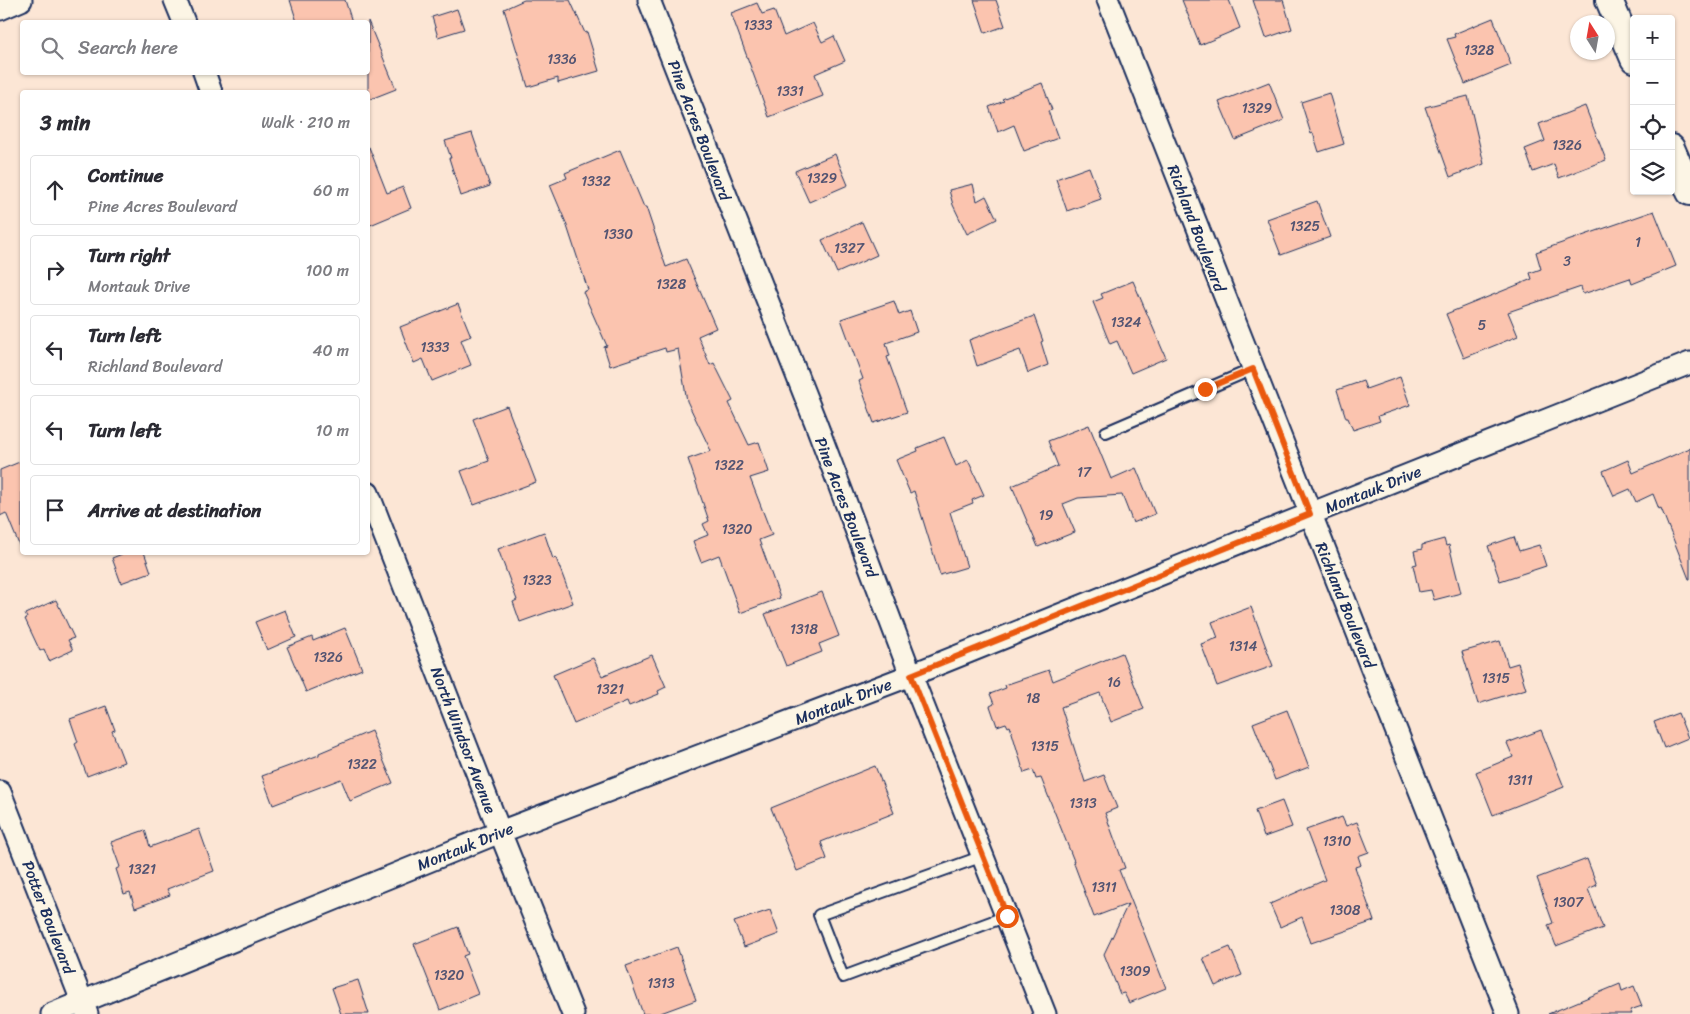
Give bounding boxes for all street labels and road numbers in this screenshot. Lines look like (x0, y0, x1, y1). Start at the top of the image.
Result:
street label: Pine Acres Boulevard (659, 55, 740, 206)
street label: Richland Boulevard (1159, 160, 1235, 297)
street label: Pine Acres Boulevard (806, 432, 887, 583)
street label: Montauk Drive (1320, 457, 1426, 522)
street label: Richland Boulevard (1307, 538, 1385, 674)
street label: North Windsor Avenue (422, 662, 505, 818)
street label: Montauk Drive (790, 670, 896, 733)
street label: Montauk Drive (412, 814, 518, 879)
street label: Potter Boulevard (13, 856, 84, 980)

